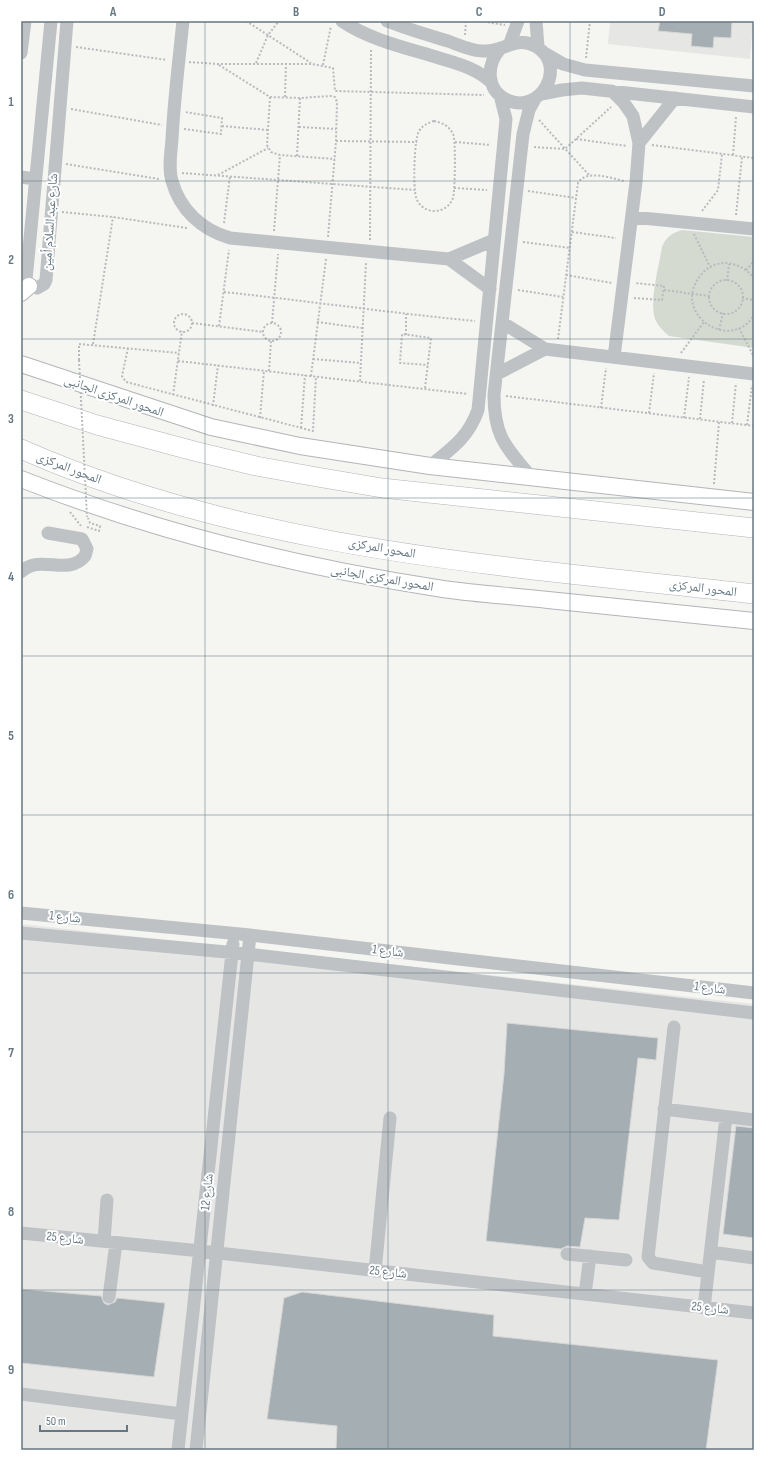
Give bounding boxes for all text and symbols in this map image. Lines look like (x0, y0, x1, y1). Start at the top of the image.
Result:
text: A (109, 4, 117, 20)
text: B (293, 4, 299, 20)
text: C (476, 4, 483, 20)
text: D (659, 4, 666, 20)
text: 1 (8, 94, 14, 110)
street label: شارع عبد السلام أمين (39, 173, 62, 271)
text: 2 (8, 252, 14, 268)
street label: المحور المركزى الجانبى (62, 371, 166, 421)
text: 3 (8, 411, 14, 427)
street label: المحور المركزى (34, 448, 104, 488)
street label: المحور المركزى (347, 534, 417, 562)
street label: المحور المركزى الجانبى (329, 561, 435, 595)
text: 4 (8, 569, 14, 585)
street label: المحور المركزى (668, 576, 738, 600)
text: 5 (8, 728, 14, 744)
text: 6 (8, 887, 14, 903)
street label: شارع 1 (48, 907, 81, 928)
street label: شارع 1 (371, 941, 405, 962)
street label: شارع 1 (693, 978, 727, 999)
text: 7 (8, 1045, 14, 1061)
street label: شارع 12 (197, 1173, 218, 1211)
text: 8 (8, 1204, 14, 1220)
street label: شارع 25 (45, 1228, 84, 1249)
street label: شارع 25 (368, 1262, 407, 1283)
street label: شارع 25 (690, 1298, 729, 1319)
text: 9 (8, 1362, 14, 1378)
scale bar (40, 1407, 127, 1433)
text: 50 m (46, 1414, 66, 1429)

